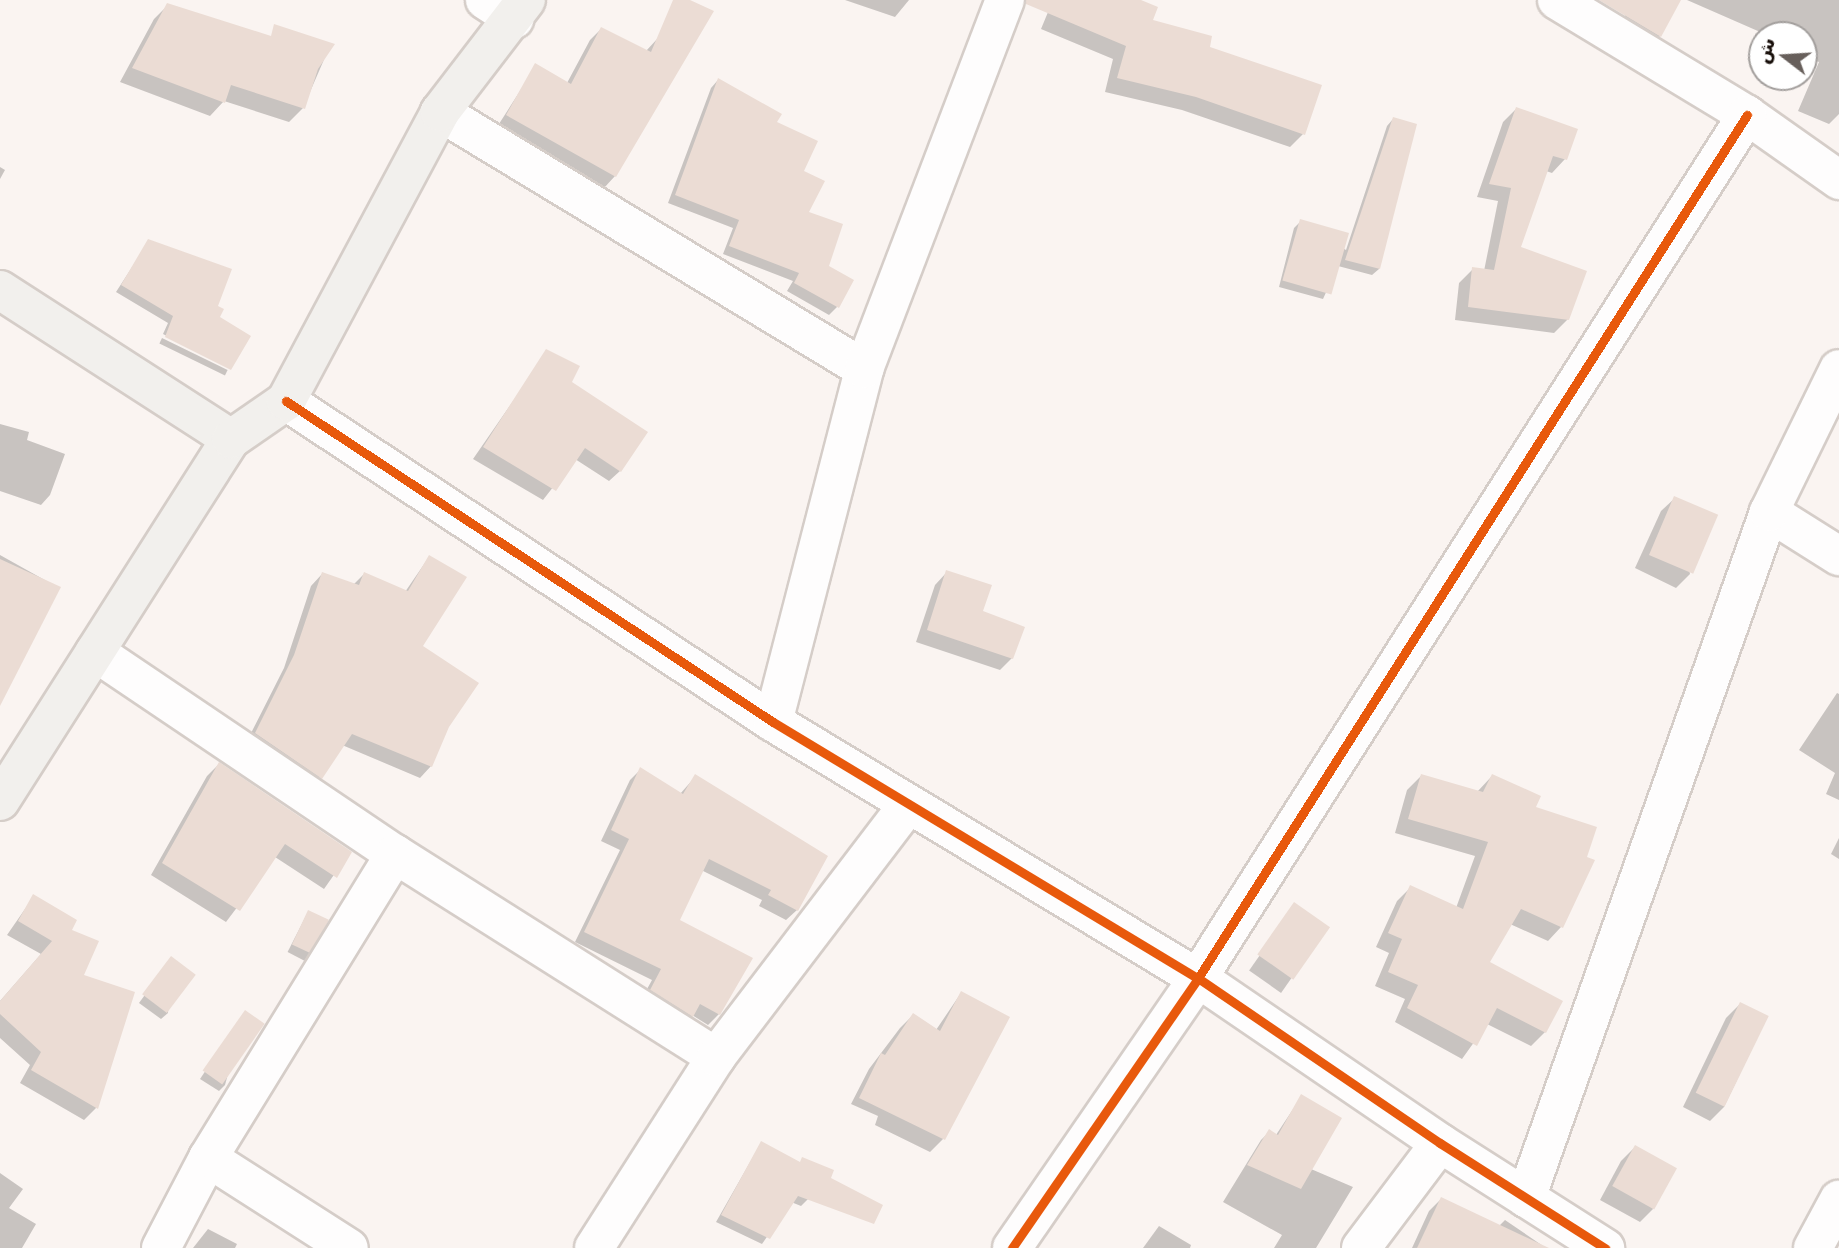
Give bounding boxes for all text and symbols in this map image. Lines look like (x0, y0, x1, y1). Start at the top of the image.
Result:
north arrow (1748, 21, 1818, 91)
text: ش (1750, 35, 1779, 66)

